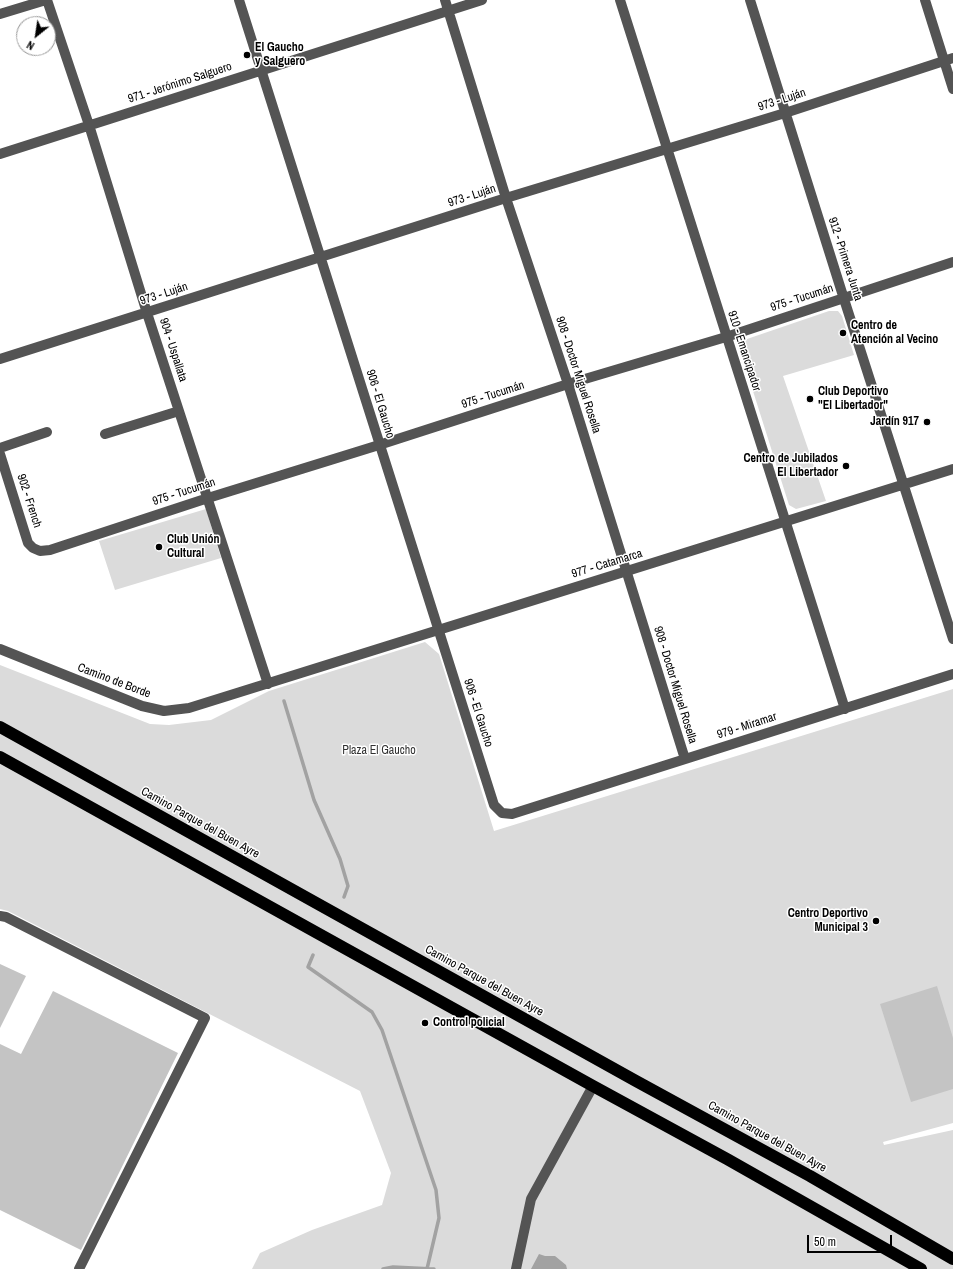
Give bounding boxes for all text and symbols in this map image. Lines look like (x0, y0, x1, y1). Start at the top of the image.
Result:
north arrow (16, 16, 56, 56)
text: N (24, 38, 37, 53)
place label: El Gaucho y Salguero (255, 41, 305, 69)
marker: El Gaucho y Salguero (242, 50, 252, 60)
street label: 971 - Jerónimo Salguero (126, 59, 234, 107)
street label: 973 - Luján (756, 86, 808, 114)
street label: 973 - Luján (446, 182, 498, 210)
street label: 912 - Primera Junta (825, 215, 865, 303)
street label: 973 - Luján (138, 280, 190, 308)
street label: 975 - Tucumán (769, 281, 835, 315)
street label: 910 - Emancipador (724, 309, 764, 393)
street label: 908 - Doctor Miguel Rosella (552, 315, 604, 435)
street label: 904 - Uspallata (156, 316, 190, 384)
place label: Centro de Atención al Vecino (851, 319, 938, 347)
marker: Centro de Atención al Vecino (838, 328, 848, 338)
street label: 906 - El Gaucho (363, 368, 397, 440)
street label: 975 - Tucumán (460, 378, 526, 412)
place label: Club Deportivo "El Libertador" (818, 385, 889, 413)
marker: Club Deportivo "El Libertador" (805, 394, 815, 404)
place label: Jardín 917 (870, 415, 919, 429)
marker: Jardín 917 (922, 417, 932, 427)
place label: Centro de Jubilados El Libertador (743, 452, 838, 480)
marker: Centro de Jubilados El Libertador (841, 461, 851, 471)
street label: 902 - French (14, 472, 44, 530)
street label: 975 - Tucumán (151, 475, 217, 509)
place label: Club Unión Cultural (167, 533, 219, 561)
marker: Club Unión Cultural (154, 542, 164, 552)
street label: 977 - Catamarca (570, 546, 644, 582)
street label: 908 - Doctor Miguel Rosella (650, 625, 700, 745)
street label: Camino de Borde (75, 660, 153, 702)
street label: 906 - El Gaucho (460, 677, 496, 749)
street label: 979 - Miramar (715, 710, 779, 742)
park label: Plaza El Gaucho (342, 744, 416, 758)
street label: Camino Parque del Buen Ayre (138, 784, 262, 862)
place label: Centro Deportivo Municipal 3 (788, 907, 868, 935)
marker: Centro Deportivo Municipal 3 (871, 916, 881, 926)
street label: Camino Parque del Buen Ayre (422, 942, 546, 1020)
place label: Control policial (433, 1016, 505, 1030)
marker: Control policial (420, 1018, 430, 1028)
street label: Camino Parque del Buen Ayre (705, 1098, 829, 1176)
scale bar (809, 1227, 894, 1253)
text: 50 m (814, 1234, 836, 1250)

